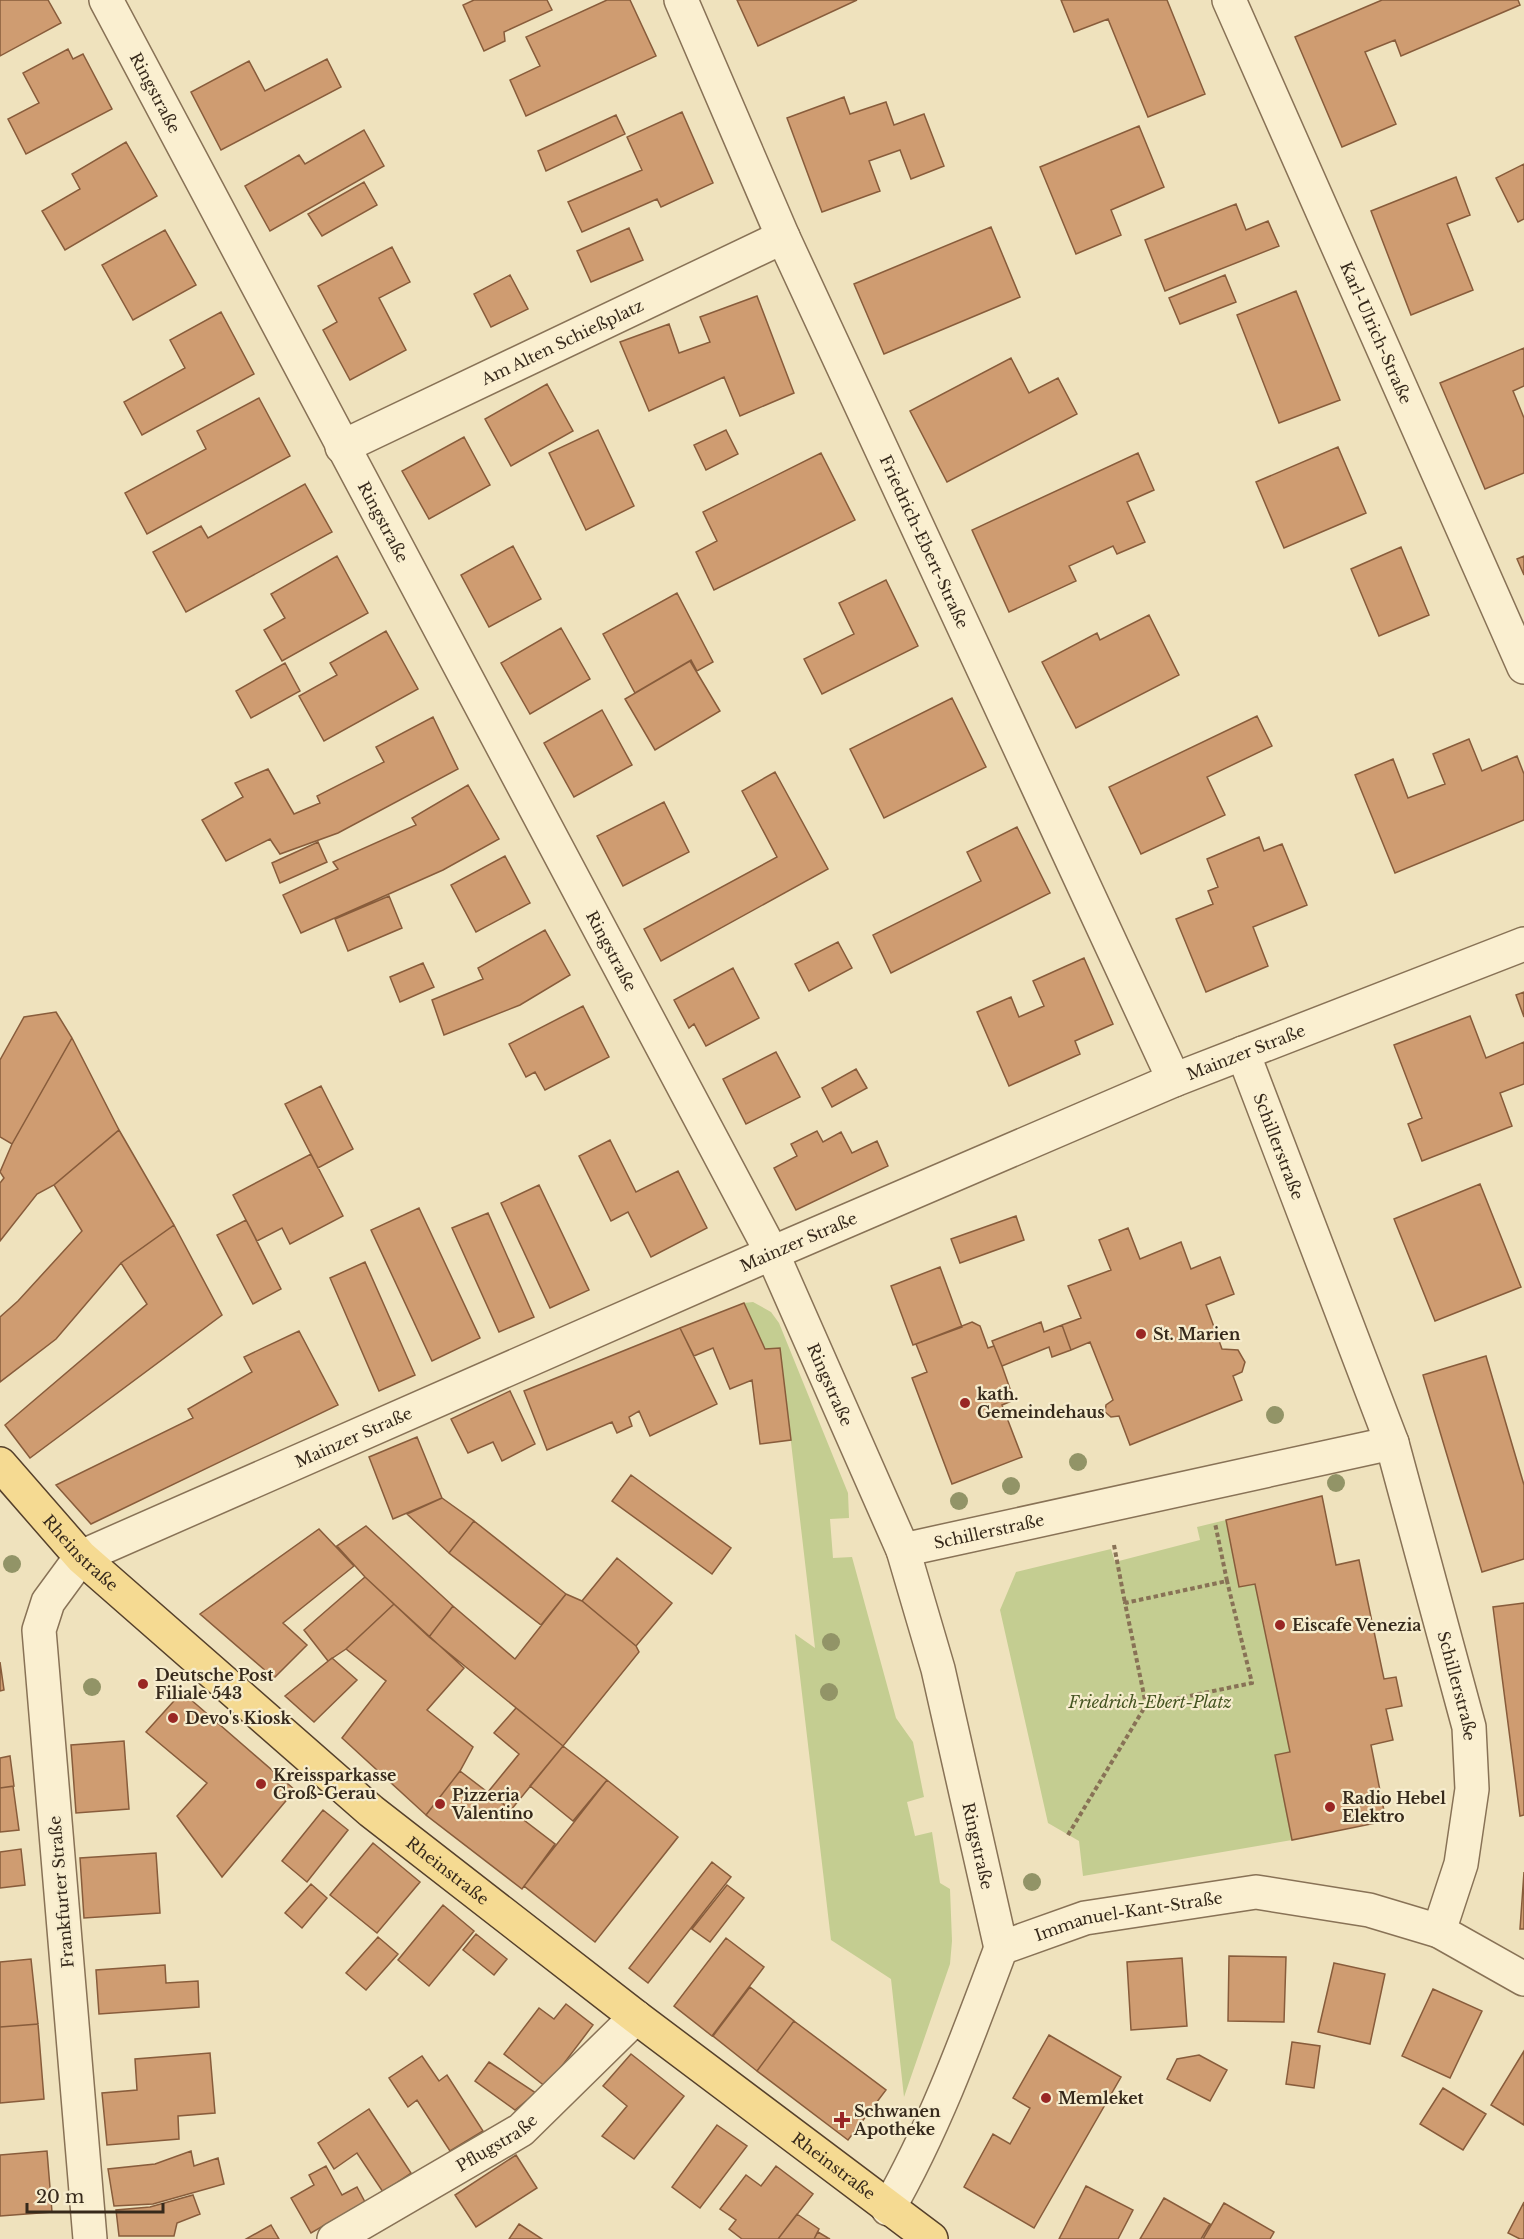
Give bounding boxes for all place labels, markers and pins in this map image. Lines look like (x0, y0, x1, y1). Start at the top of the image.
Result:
place label: St. Marien (1153, 1324, 1241, 1344)
marker: St. Marien (1134, 1327, 1148, 1341)
place label: kath. Gemeindehaus (977, 1384, 1105, 1422)
marker: kath. Gemeindehaus (958, 1396, 972, 1410)
place label: Eiscafe Venezia (1292, 1615, 1421, 1635)
marker: Eiscafe Venezia (1273, 1618, 1287, 1632)
place label: Deutsche Post Filiale 543 (155, 1665, 274, 1703)
marker: Deutsche Post Filiale 543 (136, 1677, 150, 1691)
place label: Devo's Kiosk (185, 1708, 292, 1728)
marker: Devo's Kiosk (166, 1711, 180, 1725)
place label: Kreissparkasse Groß-Gerau (273, 1765, 396, 1803)
marker: Kreissparkasse Groß-Gerau (254, 1777, 268, 1791)
place label: Pizzeria Valentino (451, 1785, 533, 1823)
place label: Radio Hebel Elektro (1342, 1788, 1446, 1826)
marker: Pizzeria Valentino (433, 1797, 447, 1811)
marker: Radio Hebel Elektro (1323, 1800, 1337, 1814)
place label: Memleket (1058, 2088, 1145, 2108)
marker: Memleket (1039, 2091, 1053, 2105)
place label: Schwanen Apotheke (853, 2101, 941, 2139)
marker: Schwanen Apotheke (835, 2113, 849, 2127)

